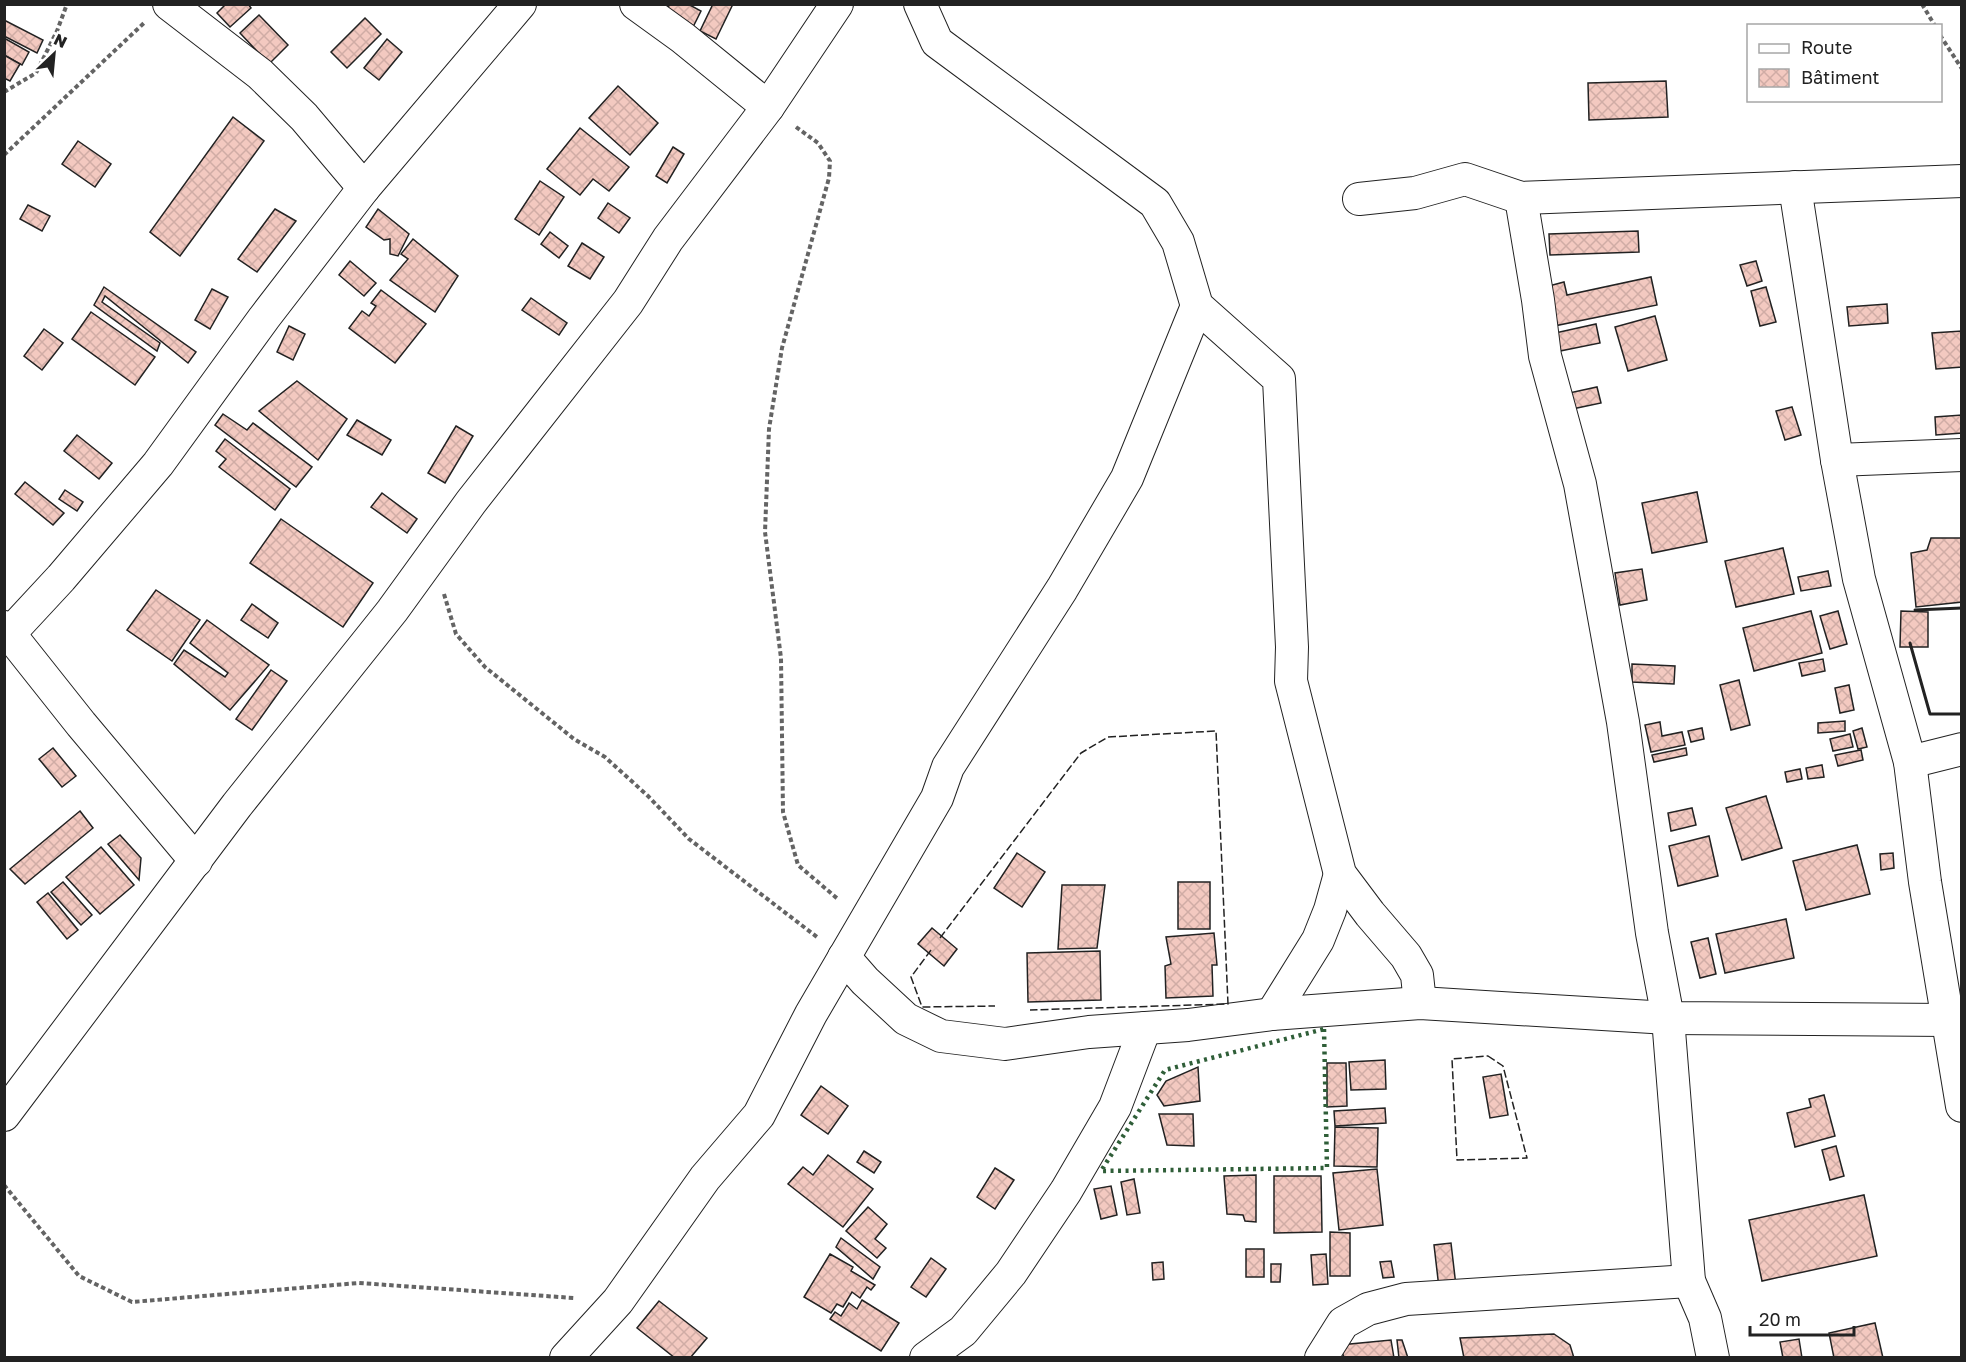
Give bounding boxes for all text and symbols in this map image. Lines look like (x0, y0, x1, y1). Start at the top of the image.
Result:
north arrow (24, 24, 84, 84)
legend (1747, 24, 1942, 102)
text: N (51, 29, 70, 52)
text: Route (1801, 36, 1852, 58)
text: Bâtiment (1801, 66, 1880, 88)
scale bar (1750, 1299, 1854, 1337)
text: 20 m (1759, 1308, 1801, 1330)

